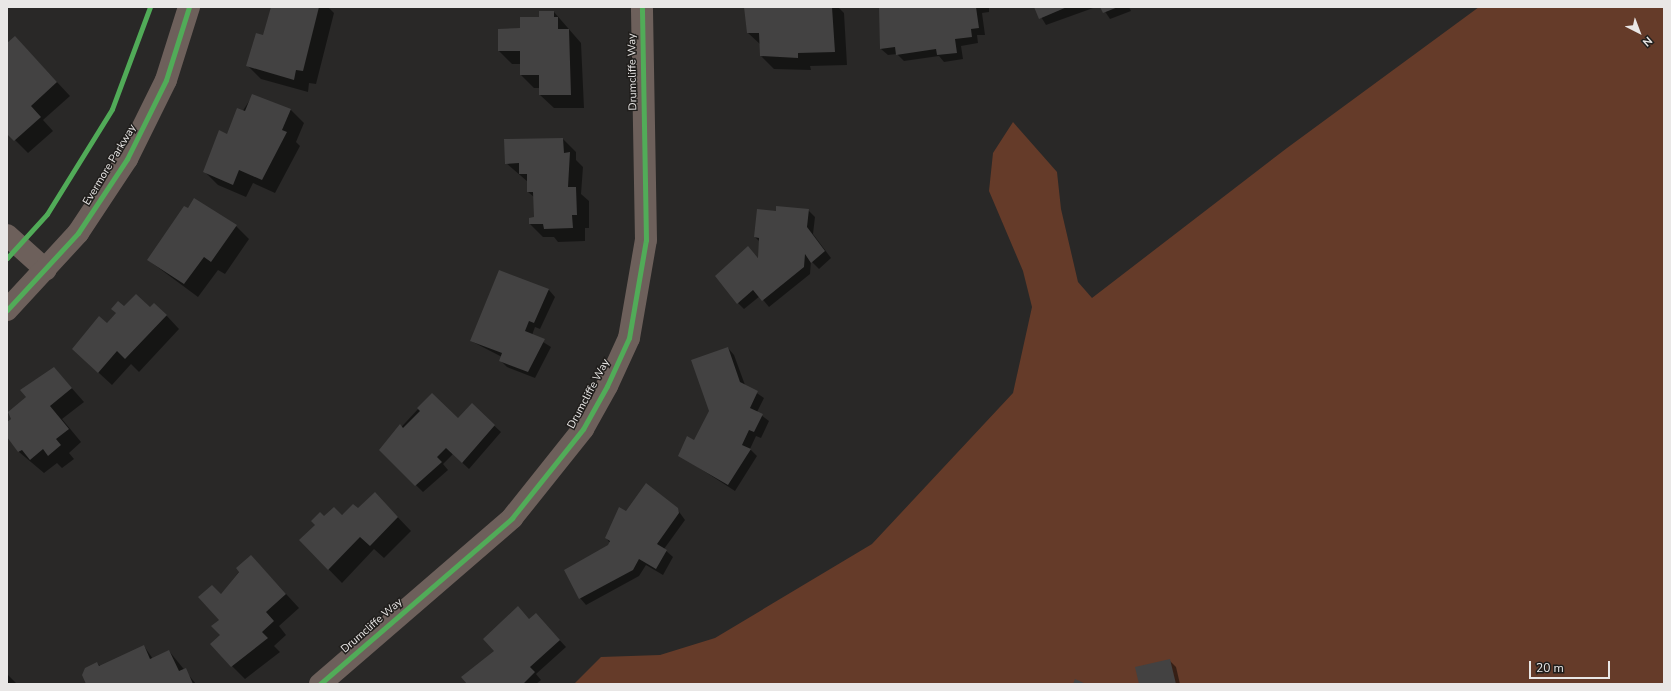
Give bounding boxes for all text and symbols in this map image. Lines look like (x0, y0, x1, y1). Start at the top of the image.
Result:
north arrow (1619, 12, 1659, 52)
street label: Drumcliffe Way (626, 33, 640, 111)
text: N (1639, 33, 1655, 50)
street label: Evermore Parkway (81, 122, 139, 208)
street label: Drumcliffe Way (565, 357, 613, 431)
street label: Drumcliffe Way (339, 596, 405, 656)
scale bar (1531, 653, 1612, 679)
text: 20 m (1536, 660, 1564, 676)

